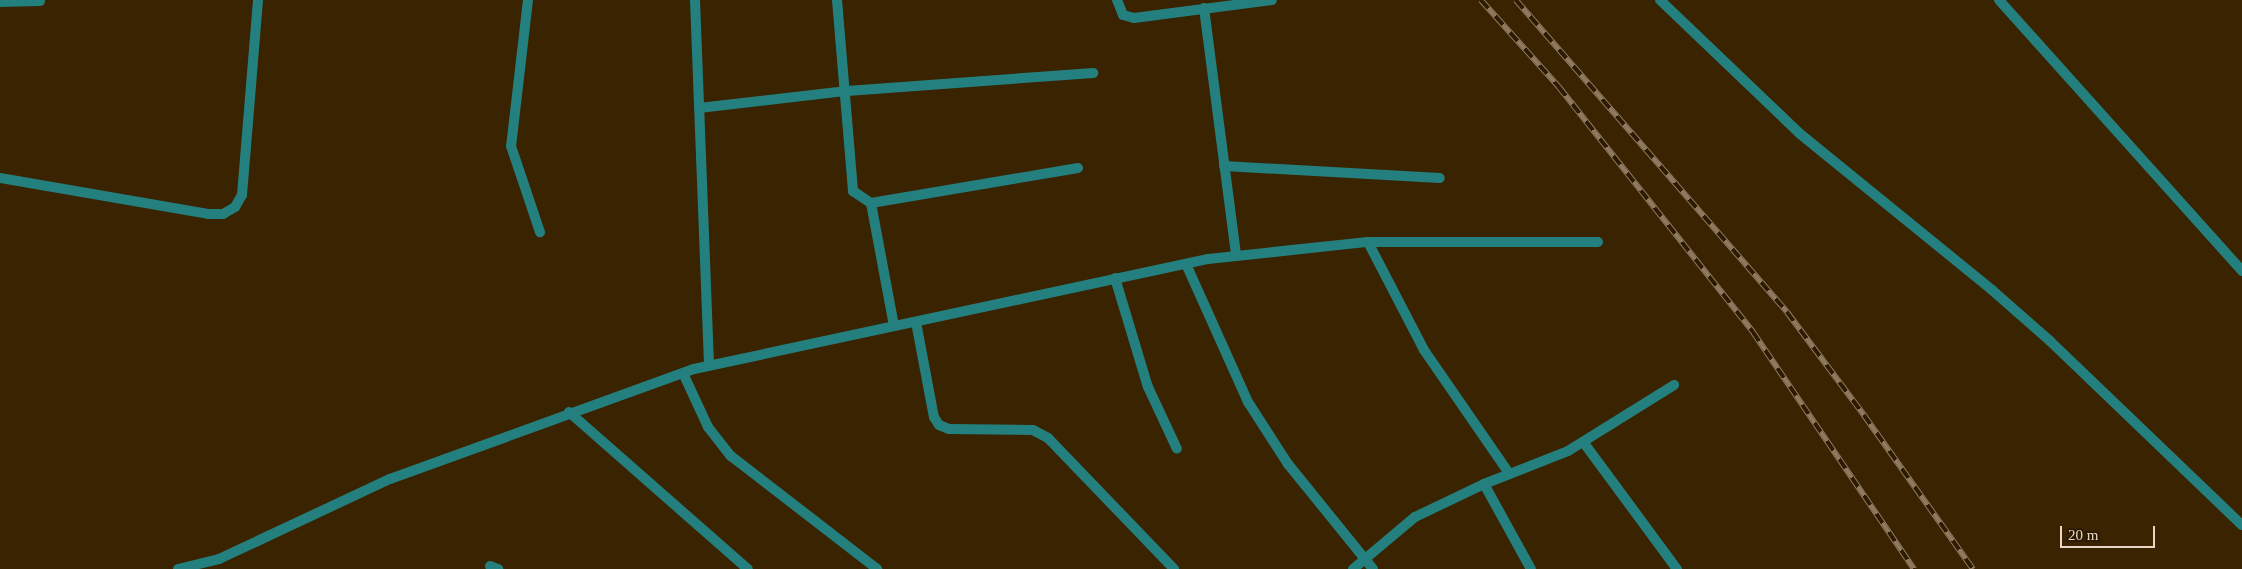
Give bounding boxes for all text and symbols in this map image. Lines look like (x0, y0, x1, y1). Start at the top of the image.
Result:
scale bar (2062, 516, 2157, 548)
text: 20 m (2068, 527, 2098, 543)

